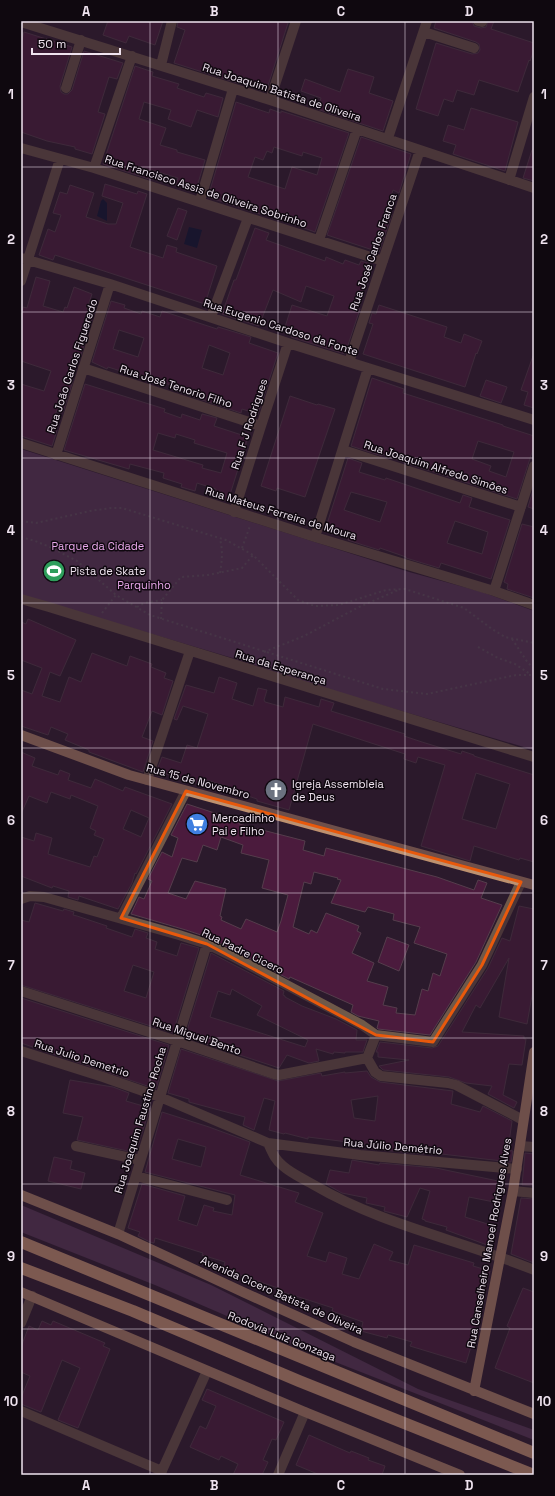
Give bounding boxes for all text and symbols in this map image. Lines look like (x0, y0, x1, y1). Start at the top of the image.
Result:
text: A (82, 3, 91, 20)
text: B (210, 3, 219, 20)
text: C (337, 3, 345, 20)
text: D (465, 3, 474, 20)
scale bar (32, 30, 120, 56)
text: 50 m (38, 36, 66, 52)
street label: Rua Joaquim Batista de Oliveira (201, 60, 364, 125)
text: 1 (8, 86, 14, 103)
text: 1 (541, 86, 547, 103)
street label: Rua Francisco Assis de Oliveira Sobrinho (103, 152, 309, 230)
street label: Rua José Carlos Franca (346, 191, 400, 312)
text: 2 (7, 231, 15, 248)
text: 2 (540, 231, 548, 248)
street label: Rua Eugenio Cardoso da Fonte (202, 295, 360, 359)
street label: Rua João Carlos Figueredo (44, 297, 100, 435)
street label: Rua José Tenorio Filho (118, 361, 234, 411)
text: 3 (7, 377, 15, 394)
street label: Rua F J Rodrigues (228, 377, 270, 471)
text: 3 (540, 377, 548, 394)
street label: Rua Joaquim Alfredo Simões (362, 437, 510, 497)
street label: Rua Mateus Ferreira de Moura (204, 483, 359, 543)
text: 4 (7, 522, 15, 539)
text: 4 (540, 522, 548, 539)
park label: Parque da Cidade (52, 539, 144, 553)
sports icon: Pista de Skate (41, 558, 67, 584)
place label: Pista de Skate (70, 564, 145, 578)
park label: Parquinho (117, 578, 171, 592)
street label: Rua da Esperança (234, 646, 329, 688)
text: 5 (7, 667, 15, 684)
text: 5 (540, 667, 548, 684)
street label: Rua 15 de Novembro (145, 760, 252, 802)
church icon: Igreja Assembleia de Deus (263, 777, 289, 803)
place label: Igreja Assembleia de Deus (292, 777, 384, 804)
supermarket icon: Mercadinho Pai e Filho (184, 811, 210, 837)
place label: Mercadinho Pai e Filho (212, 811, 275, 838)
text: 6 (7, 812, 15, 829)
text: 6 (540, 812, 548, 829)
street label: Rua Padre Cicero (200, 925, 286, 977)
text: 7 (7, 957, 15, 974)
text: 7 (540, 957, 548, 974)
street label: Rua Miguel Bento (151, 1014, 243, 1058)
street label: Rua Julio Demetrio (33, 1036, 131, 1080)
street label: Rua Joaquim Faustino Rocha (111, 1044, 169, 1195)
text: 8 (7, 1103, 15, 1120)
text: 8 (540, 1103, 548, 1120)
street label: Rua Júlio Demétrio (343, 1135, 443, 1157)
street label: Rua Canselheiro Manoel Rodrigues Alves (464, 1137, 514, 1349)
text: 9 (7, 1248, 15, 1265)
text: 9 (540, 1248, 548, 1265)
street label: Avenida Cicero Batista de Oliveira (199, 1253, 366, 1338)
street label: Rodovia Luiz Gonzaga (226, 1308, 339, 1364)
text: 10 (4, 1393, 18, 1410)
text: 10 (537, 1393, 551, 1410)
text: A (82, 1477, 91, 1494)
text: B (210, 1477, 219, 1494)
text: C (337, 1477, 345, 1494)
text: D (465, 1477, 474, 1494)

